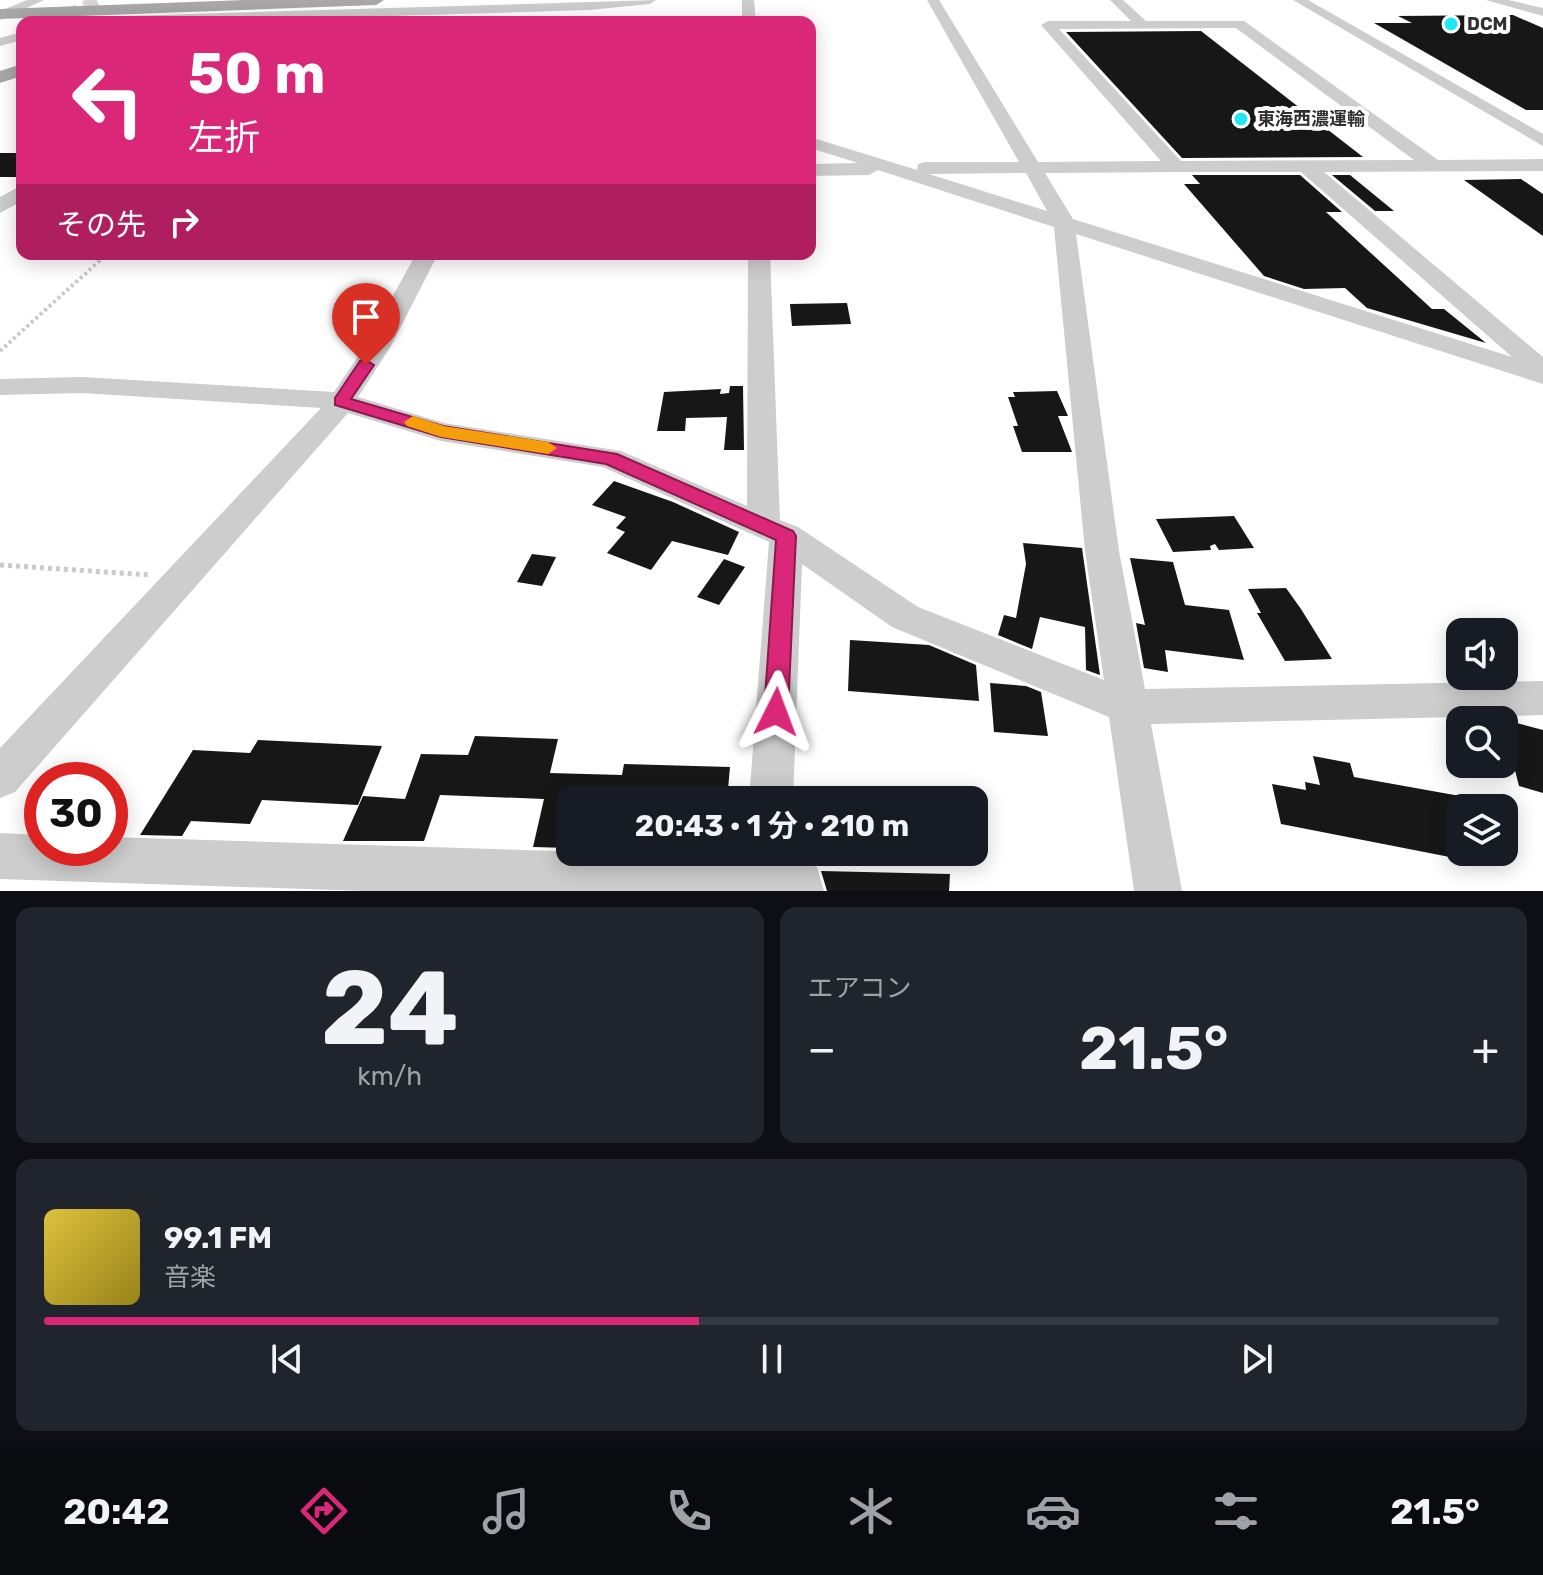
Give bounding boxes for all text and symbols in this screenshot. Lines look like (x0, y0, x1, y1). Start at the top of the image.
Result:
place label: DCM (1467, 13, 1507, 35)
marker: DCM (1442, 15, 1460, 33)
text: 50 m (188, 41, 325, 107)
icon: left (56, 48, 160, 152)
place label: 東海西濃運輸 (1257, 108, 1365, 130)
marker: 東海西濃運輸 (1232, 110, 1250, 128)
text: 左折 (188, 116, 260, 159)
icon: right (162, 200, 206, 244)
text: その先 (56, 207, 146, 243)
pin (332, 283, 400, 365)
icon: arrive (344, 295, 388, 339)
map controls (1446, 618, 1518, 866)
button: sound (1446, 618, 1518, 690)
position arrow (734, 670, 818, 754)
button: search (1446, 706, 1518, 778)
speed limit sign: 30 (24, 762, 128, 866)
button: layers (1446, 794, 1518, 866)
text: 20:43 · 1 分 · 210 m (635, 808, 909, 844)
text: 24 (321, 947, 459, 1070)
text: エアコン (808, 973, 912, 1004)
text: 21.5° (1079, 1013, 1228, 1084)
text: − (808, 1023, 836, 1075)
text: + (1472, 1023, 1499, 1075)
text: km/h (357, 1061, 422, 1092)
text: 99.1 FM (164, 1220, 272, 1256)
text: 音楽 (164, 1262, 216, 1293)
icon: previous (265, 1337, 309, 1381)
icon: pause (750, 1337, 794, 1381)
icon: next (1235, 1337, 1279, 1381)
icon: directions (296, 1483, 352, 1539)
icon: music (478, 1483, 534, 1539)
icon: phone (661, 1483, 717, 1539)
icon: climate (843, 1483, 899, 1539)
icon: car (1025, 1483, 1081, 1539)
icon: filters (1208, 1483, 1264, 1539)
text: 20:42 (63, 1490, 170, 1533)
text: 21.5° (1390, 1490, 1480, 1533)

